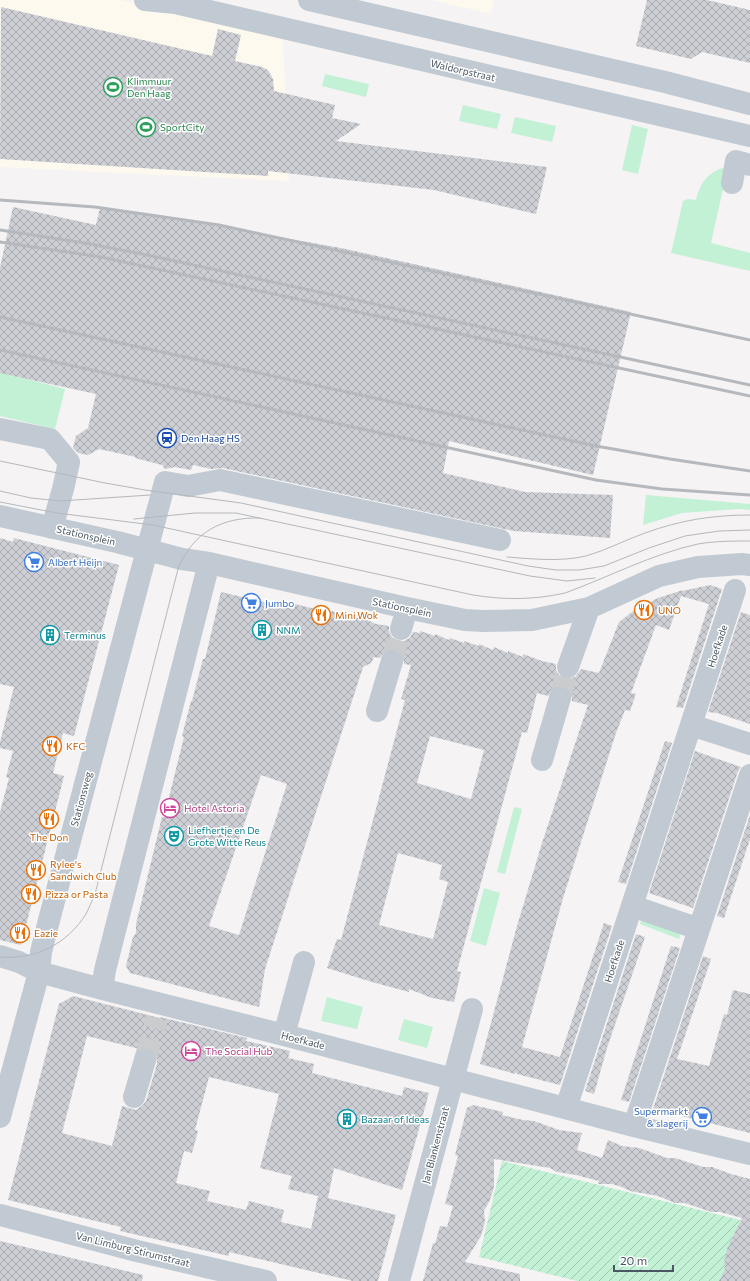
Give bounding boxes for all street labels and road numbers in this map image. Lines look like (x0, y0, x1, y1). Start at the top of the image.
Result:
street label: Waldorpstraat (429, 57, 497, 83)
street label: Stationsplein (55, 522, 117, 548)
street label: Stationsplein (371, 595, 433, 619)
street label: Hoefkade (704, 623, 730, 669)
street label: Stationsweg (68, 770, 94, 828)
street label: Hoefkade (601, 938, 627, 984)
street label: Hoefkade (280, 1029, 326, 1051)
street label: Jan Blankenstraat (419, 1105, 451, 1185)
street label: Van Limburg Stirumstraat (75, 1229, 191, 1269)

